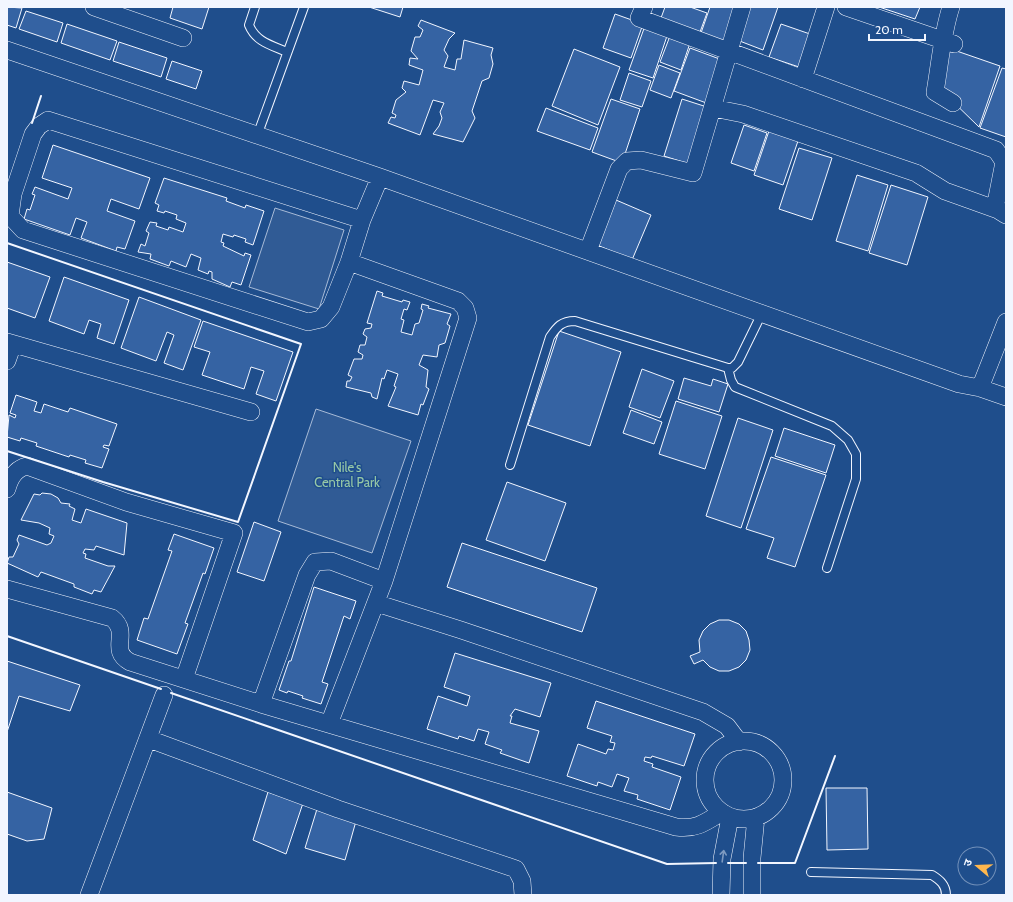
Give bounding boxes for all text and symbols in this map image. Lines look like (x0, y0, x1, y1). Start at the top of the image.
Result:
scale bar (869, 16, 925, 42)
text: 20 m (875, 22, 903, 37)
park label: Nile's Central Park (314, 459, 380, 490)
north arrow (957, 846, 997, 886)
one-way arrow (719, 850, 727, 863)
text: उ (960, 857, 975, 868)

